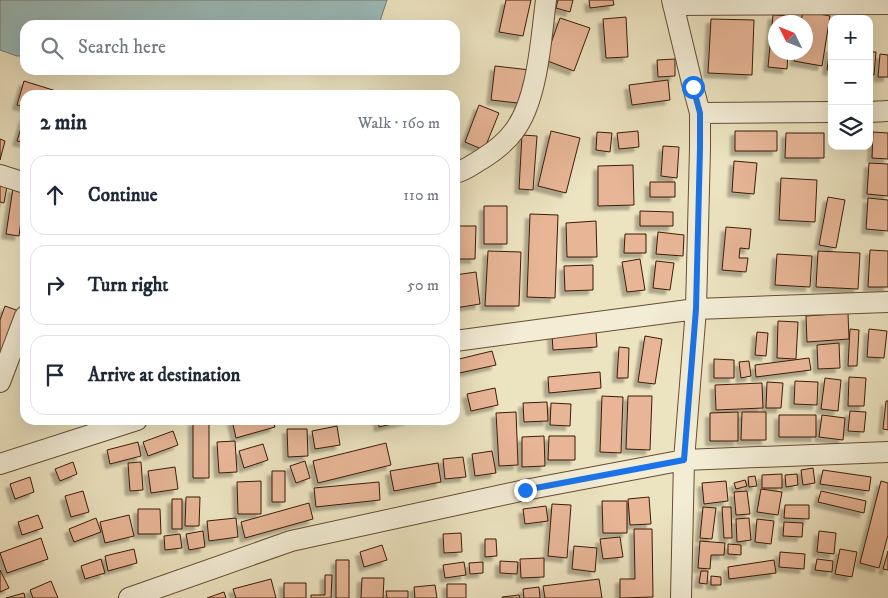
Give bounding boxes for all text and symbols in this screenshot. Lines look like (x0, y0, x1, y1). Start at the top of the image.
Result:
north arrow (768, 15, 813, 60)
map controls (828, 15, 873, 150)
button: + (828, 15, 873, 60)
search box (20, 20, 460, 75)
icon: search (38, 34, 66, 62)
text: Search here (78, 36, 166, 59)
button: − (828, 60, 873, 105)
route start (682, 76, 705, 99)
button: layers (828, 105, 873, 150)
text: 2 min (40, 110, 87, 136)
text: Walk · 160 m (358, 113, 440, 133)
icon: ahead (41, 181, 69, 209)
text: Continue (88, 184, 158, 207)
text: 110 m (403, 185, 439, 205)
icon: right (41, 271, 69, 299)
text: Turn right (88, 274, 168, 297)
text: 50 m (407, 275, 439, 295)
icon: arrive (41, 361, 69, 389)
text: Arrive at destination (88, 364, 240, 387)
route end (514, 479, 537, 502)

